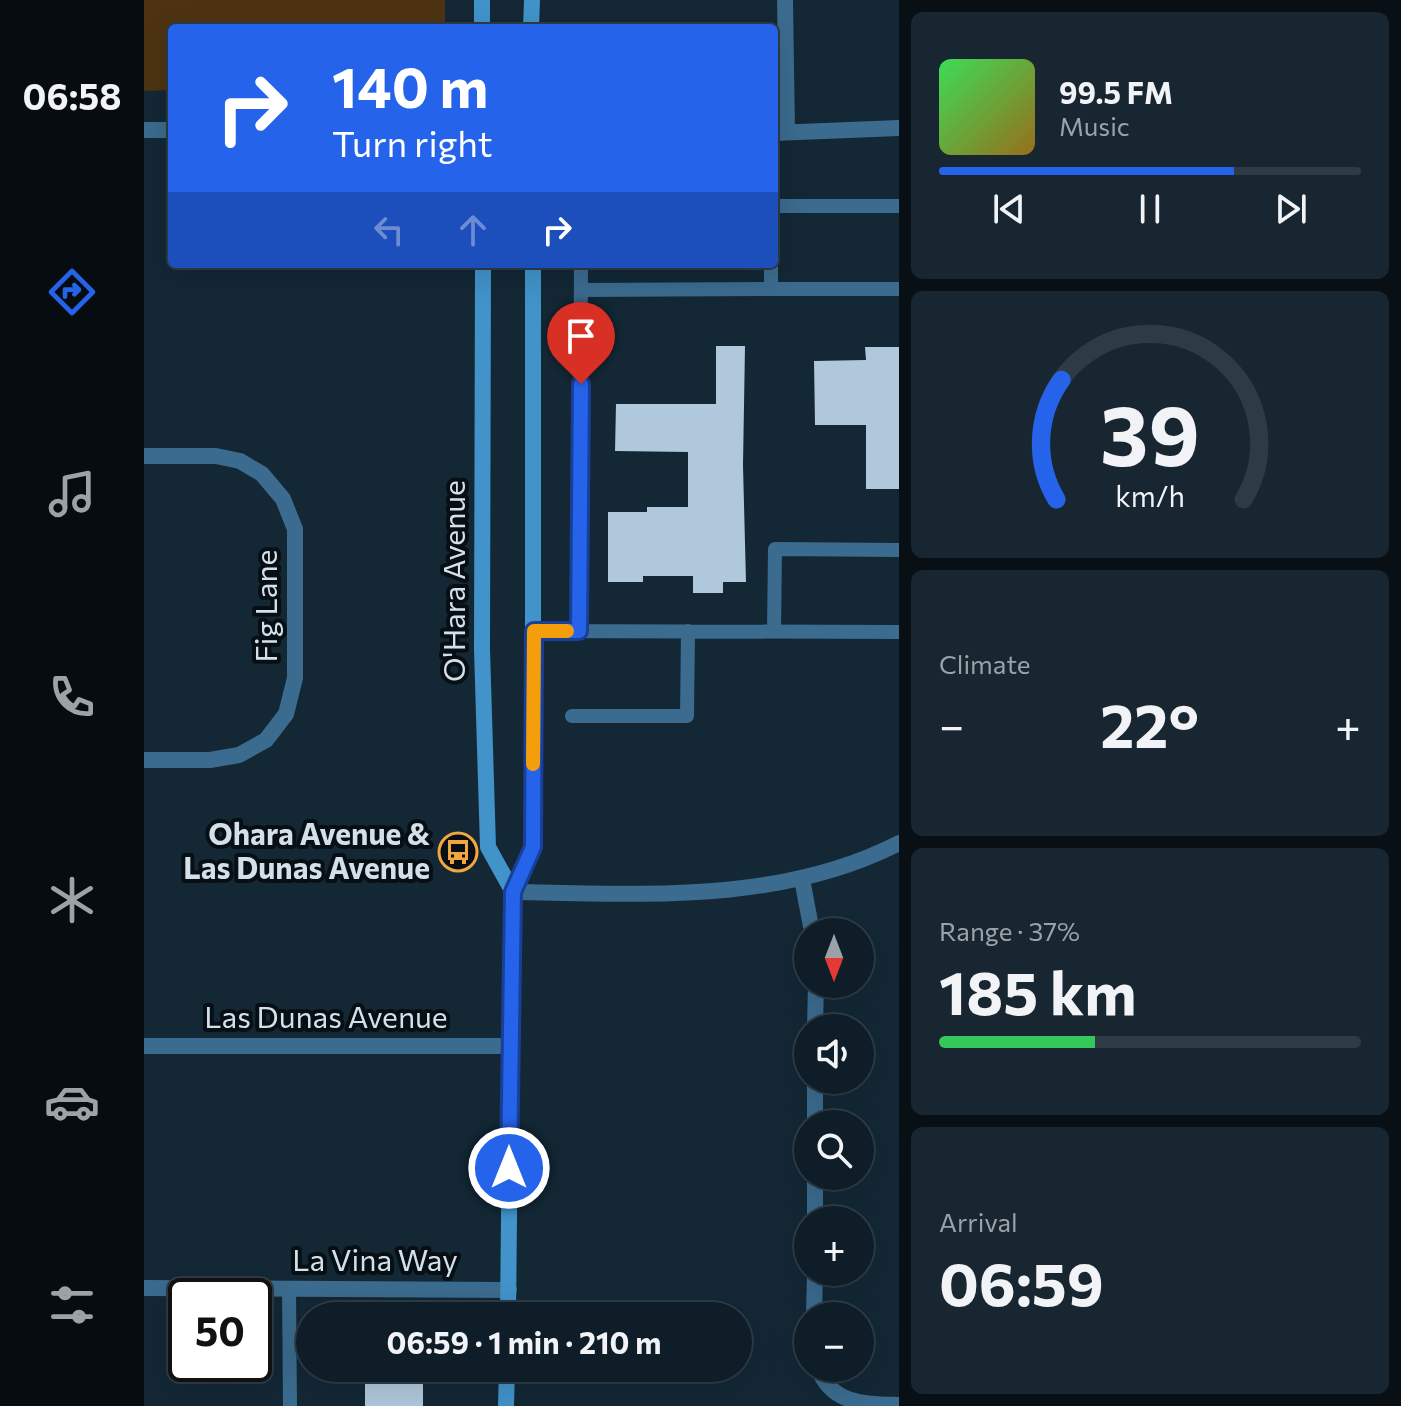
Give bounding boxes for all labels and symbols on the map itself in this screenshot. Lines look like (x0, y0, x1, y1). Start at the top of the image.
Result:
pin (547, 302, 615, 384)
street label: O'Hara Avenue (434, 480, 471, 682)
street label: Fig Lane (246, 550, 283, 662)
place label: Ohara Avenue & Las Dunas Avenue (183, 814, 430, 885)
bus stop icon: Ohara Avenue & Las Dunas Avenue (437, 831, 479, 873)
north arrow (794, 918, 874, 998)
street label: Las Dunas Avenue (204, 997, 448, 1034)
position arrow (467, 1126, 551, 1210)
street label: La Vina Way (292, 1240, 458, 1277)
speed limit sign: 50 (168, 1278, 272, 1382)

